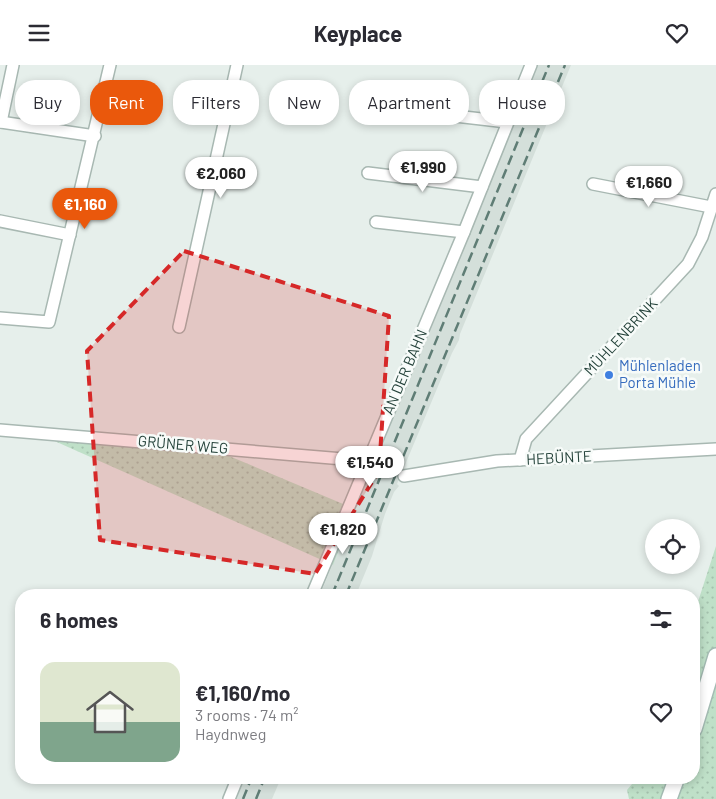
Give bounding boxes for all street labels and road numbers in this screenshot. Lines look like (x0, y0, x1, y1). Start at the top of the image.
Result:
street label: MÜHLENBRINK (580, 294, 661, 379)
street label: AN DER BAHN (378, 326, 430, 417)
street label: GRÜNER WEG (137, 431, 229, 457)
street label: HEBÜNTE (526, 446, 592, 468)

